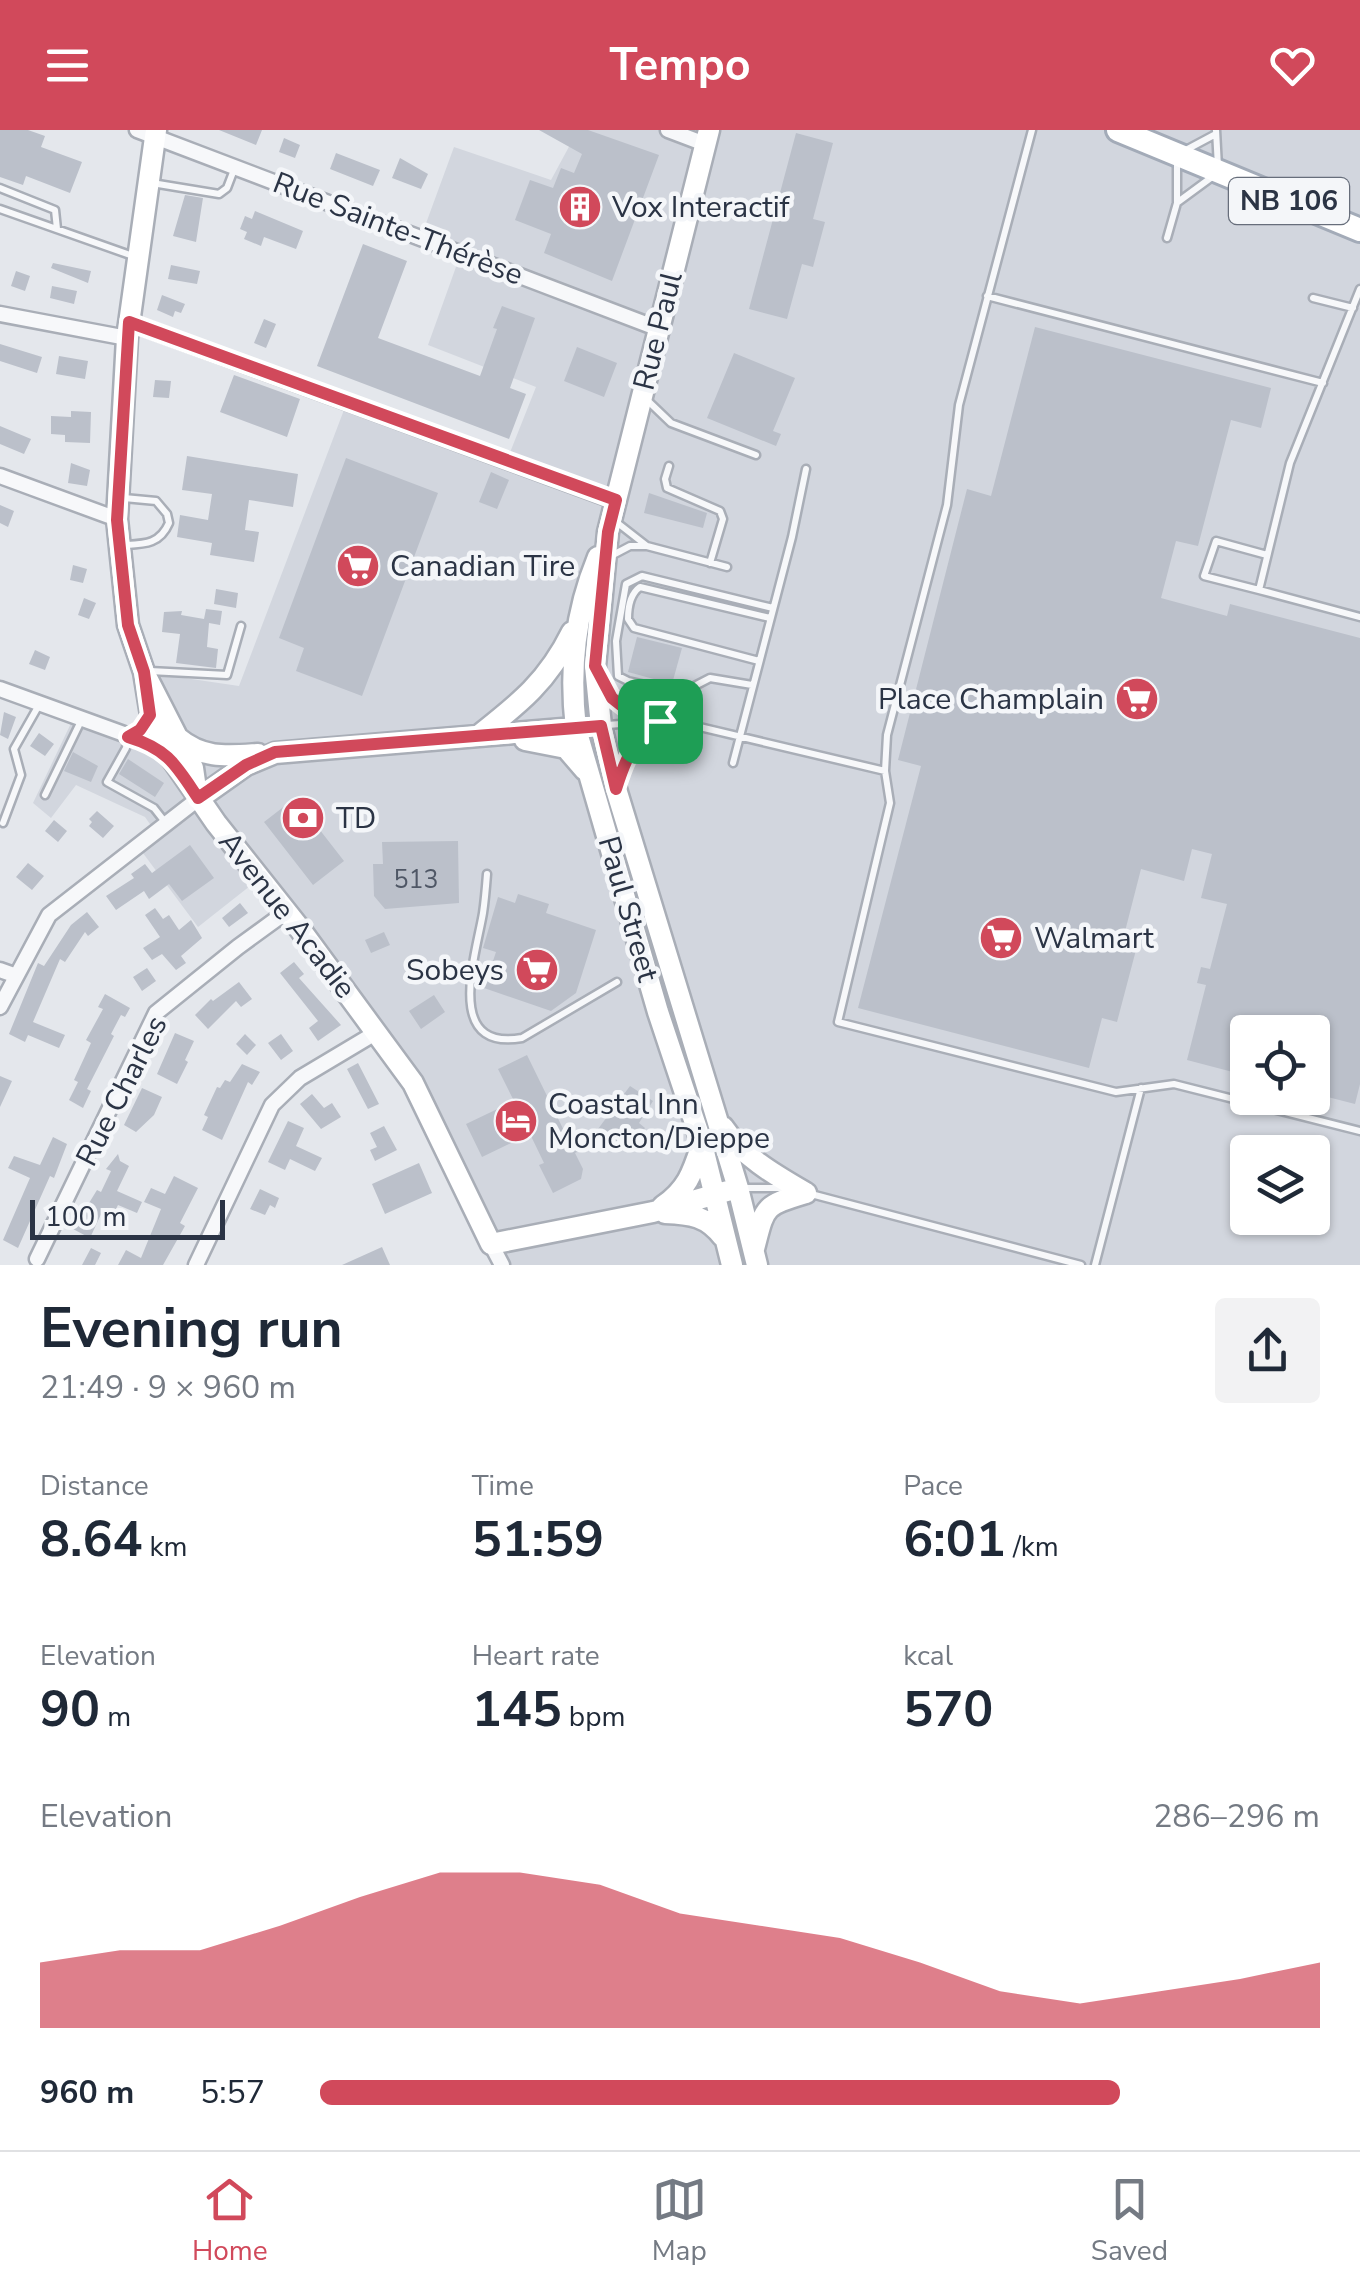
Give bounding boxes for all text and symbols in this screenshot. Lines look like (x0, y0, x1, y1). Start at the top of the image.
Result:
text: Tempo (609, 35, 751, 96)
icon: menu (40, 38, 95, 93)
icon: heart (1265, 38, 1320, 93)
street label: Rue Sainte-Thérèse (267, 162, 529, 296)
road number: NB 106 (1229, 178, 1349, 224)
building icon: Vox Interactif (557, 184, 603, 230)
place label: Vox Interactif (611, 187, 791, 228)
street label: Rue Paul (624, 267, 692, 394)
supermarket icon: Canadian Tire (335, 543, 381, 589)
place label: Canadian Tire (390, 546, 575, 587)
supermarket icon: Place Champlain (1114, 676, 1160, 722)
pin (618, 679, 703, 764)
place label: Place Champlain (878, 679, 1104, 720)
icon: arrive (633, 694, 688, 749)
bank icon: TD (280, 795, 326, 841)
place label: TD (336, 798, 376, 839)
street label: Avenue Acadie (209, 823, 365, 1007)
street label: Paul Street (588, 832, 668, 987)
house number: 513 (393, 863, 439, 897)
supermarket icon: Walmart (978, 915, 1024, 961)
place label: Walmart (1034, 918, 1154, 959)
supermarket icon: Sobeys (514, 947, 560, 993)
place label: Sobeys (406, 950, 504, 991)
street label: Rue Charles (67, 1009, 177, 1173)
map controls (1230, 1015, 1330, 1235)
button: locate (1230, 1015, 1330, 1115)
place label: Coastal Inn Moncton/Dieppe (548, 1084, 770, 1159)
hotel icon: Coastal Inn Moncton/Dieppe (493, 1098, 539, 1144)
button: layers (1230, 1135, 1330, 1235)
scale bar (30, 1195, 225, 1240)
text: 100 m (45, 1198, 127, 1236)
text: Evening run (40, 1291, 343, 1366)
button: share (1215, 1298, 1320, 1403)
text: 21:49 · 9 × 960 m (40, 1366, 296, 1409)
text: Distance (40, 1467, 149, 1505)
text: Time (472, 1467, 534, 1505)
text: Pace (903, 1467, 963, 1505)
text: 8.64 (40, 1505, 142, 1574)
text: 51:59 (472, 1505, 604, 1574)
text: 6:01 (903, 1505, 1006, 1574)
text: km (142, 1528, 188, 1566)
text: /km (1006, 1528, 1059, 1566)
text: Elevation (40, 1637, 156, 1675)
text: Heart rate (472, 1637, 600, 1675)
text: kcal (903, 1637, 953, 1675)
text: 90 (40, 1675, 100, 1744)
text: 145 (472, 1675, 562, 1744)
text: 570 (903, 1675, 993, 1744)
text: m (100, 1698, 131, 1736)
text: bpm (562, 1698, 625, 1736)
text: Elevation (40, 1795, 173, 1838)
text: 286–296 m (1153, 1795, 1320, 1838)
text: 960 m (40, 2071, 134, 2114)
text: 5:57 (200, 2071, 265, 2114)
tab: Home (192, 2172, 268, 2270)
tab: Map (652, 2172, 707, 2270)
tab: Saved (1091, 2172, 1168, 2270)

